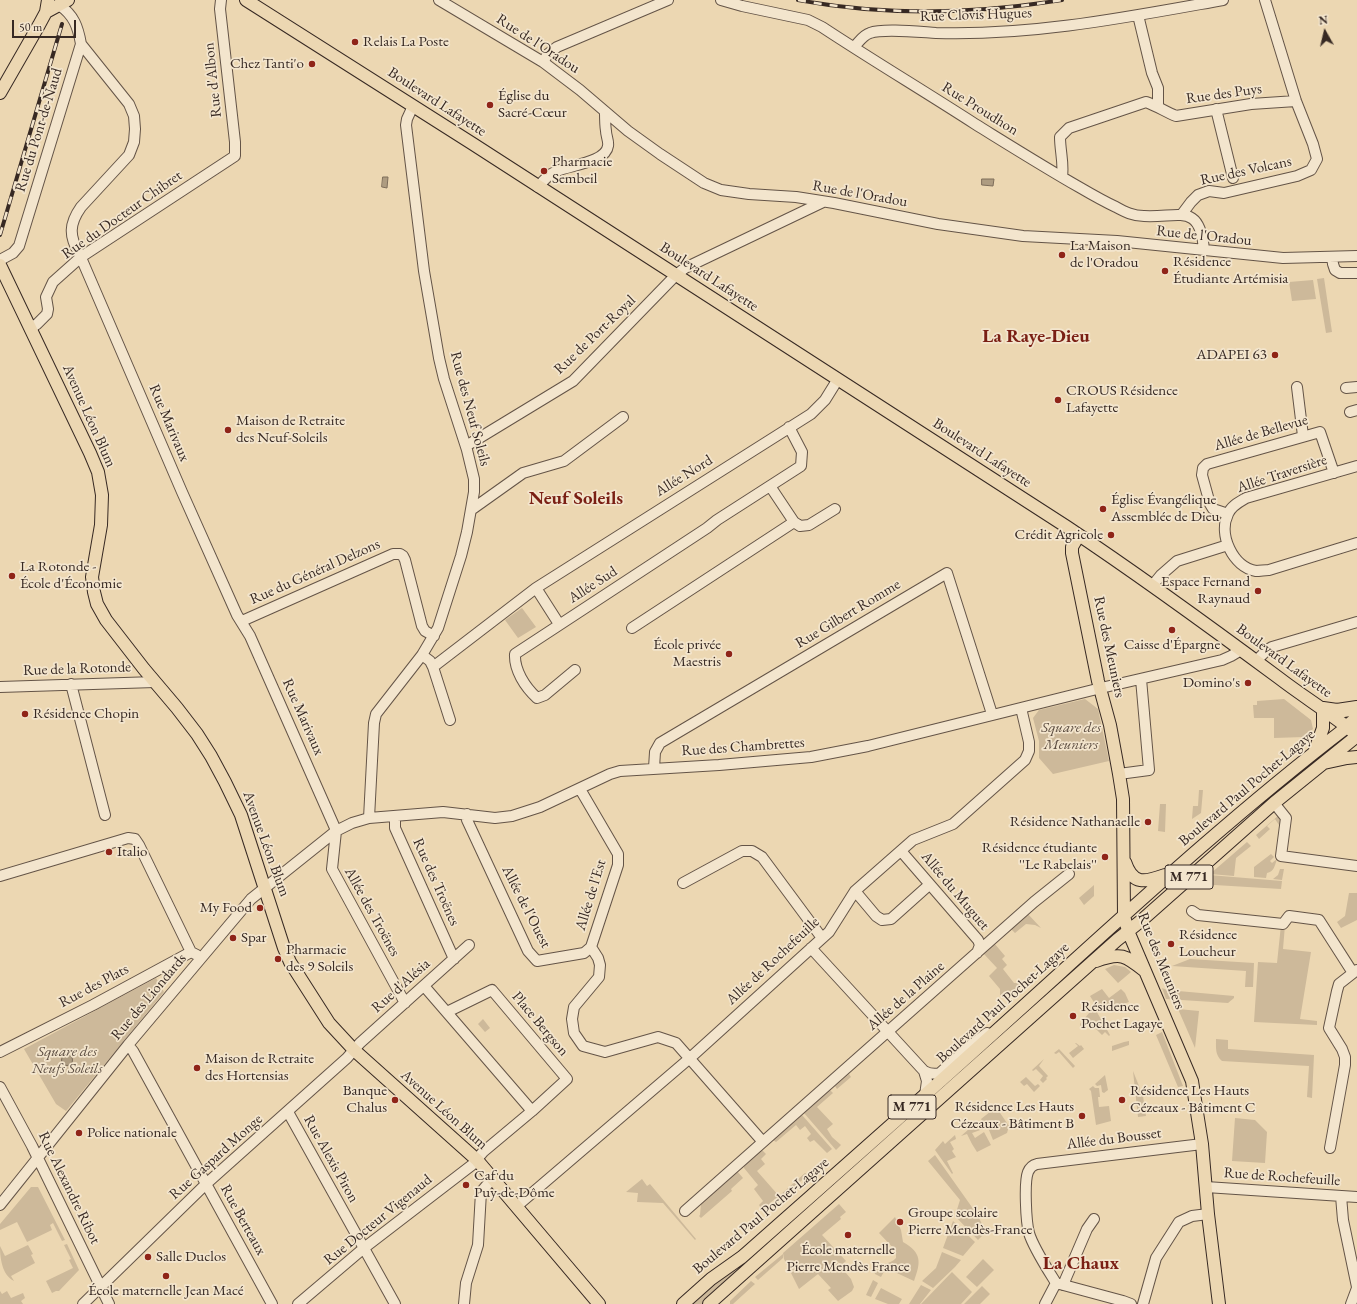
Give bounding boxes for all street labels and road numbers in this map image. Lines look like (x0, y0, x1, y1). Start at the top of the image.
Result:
street label: Rue Clovis Hugues (920, 4, 1032, 26)
street label: Rue de l'Oradou (493, 10, 583, 78)
street label: Rue d'Albon (200, 42, 226, 118)
street label: Boulevard Lafayette (384, 63, 490, 141)
street label: Rue du Pont-de-Naud (12, 66, 66, 194)
street label: Rue Proudhon (938, 78, 1022, 140)
street label: Rue des Puys (1185, 80, 1263, 108)
street label: Rue des Volcans (1199, 153, 1293, 189)
street label: Rue du Docteur Chibret (58, 167, 186, 263)
street label: Rue de l'Oradou (811, 177, 909, 211)
street label: Rue de l'Oradou (1155, 222, 1253, 250)
street label: Boulevard Lafayette (656, 238, 762, 316)
street label: Rue de Port-Royal (550, 292, 640, 378)
street label: Rue des Neuf Soleils (446, 350, 494, 468)
street label: Avenue Léon Blum (58, 362, 120, 470)
street label: Rue Marivaux (145, 382, 193, 464)
street label: Allée de Bellevue (1212, 411, 1310, 455)
street label: Boulevard Lafayette (929, 414, 1035, 492)
street label: Allée Nord (652, 451, 716, 501)
street label: Allée Traversière (1235, 451, 1329, 497)
street label: Rue du Général Delzons (247, 535, 383, 609)
street label: Allée Sud (565, 563, 621, 607)
street label: Rue Gilbert Romme (792, 576, 904, 652)
street label: Rue des Meuniers (1089, 595, 1129, 699)
street label: Boulevard Lafayette (1233, 620, 1335, 702)
street label: Rue de la Rotonde (23, 658, 131, 680)
street label: Rue Marivaux (278, 676, 328, 758)
street label: Boulevard Paul Pochet-Lagaye (1175, 726, 1319, 850)
street label: Rue des Chambrettes (681, 734, 805, 760)
street label: Avenue Léon Blum (239, 789, 293, 899)
street label: Rue des Troënes (409, 835, 463, 929)
street label: Allée du Muguet (917, 848, 993, 934)
street label: Allée de l'Est (572, 857, 610, 933)
street label: Allée de l'Ouest (498, 863, 554, 951)
street label: Allée des Troënes (340, 864, 404, 960)
road number: M 771 (1165, 865, 1213, 889)
street label: Rue des Meuniers (1133, 910, 1189, 1012)
street label: Allée de Rochefeuille (723, 913, 823, 1009)
street label: Boulevard Paul Pochet-Lagaye (933, 939, 1073, 1067)
street label: Rue des Liondards (108, 950, 190, 1044)
street label: Rue d'Alésia (368, 955, 434, 1017)
street label: Allée de la Plaine (864, 958, 948, 1034)
street label: Rue des Plats (56, 960, 132, 1012)
street label: Place Bergson (508, 988, 572, 1060)
street label: Avenue Léon Blum (397, 1066, 491, 1154)
road number: M 771 (888, 1095, 936, 1119)
street label: Rue Gaspard Monge (166, 1110, 266, 1204)
street label: Rue Alexis Piron (300, 1112, 362, 1206)
street label: Allée du Bousset (1066, 1124, 1162, 1154)
street label: Rue Alexandre Ribot (34, 1129, 104, 1247)
street label: Boulevard Paul Pochet-Lagaye (689, 1154, 833, 1278)
street label: Rue de Rochefeuille (1223, 1164, 1341, 1190)
street label: Rue Docteur Vigenaud (320, 1171, 436, 1269)
street label: Rue Berteaux (216, 1182, 270, 1258)

